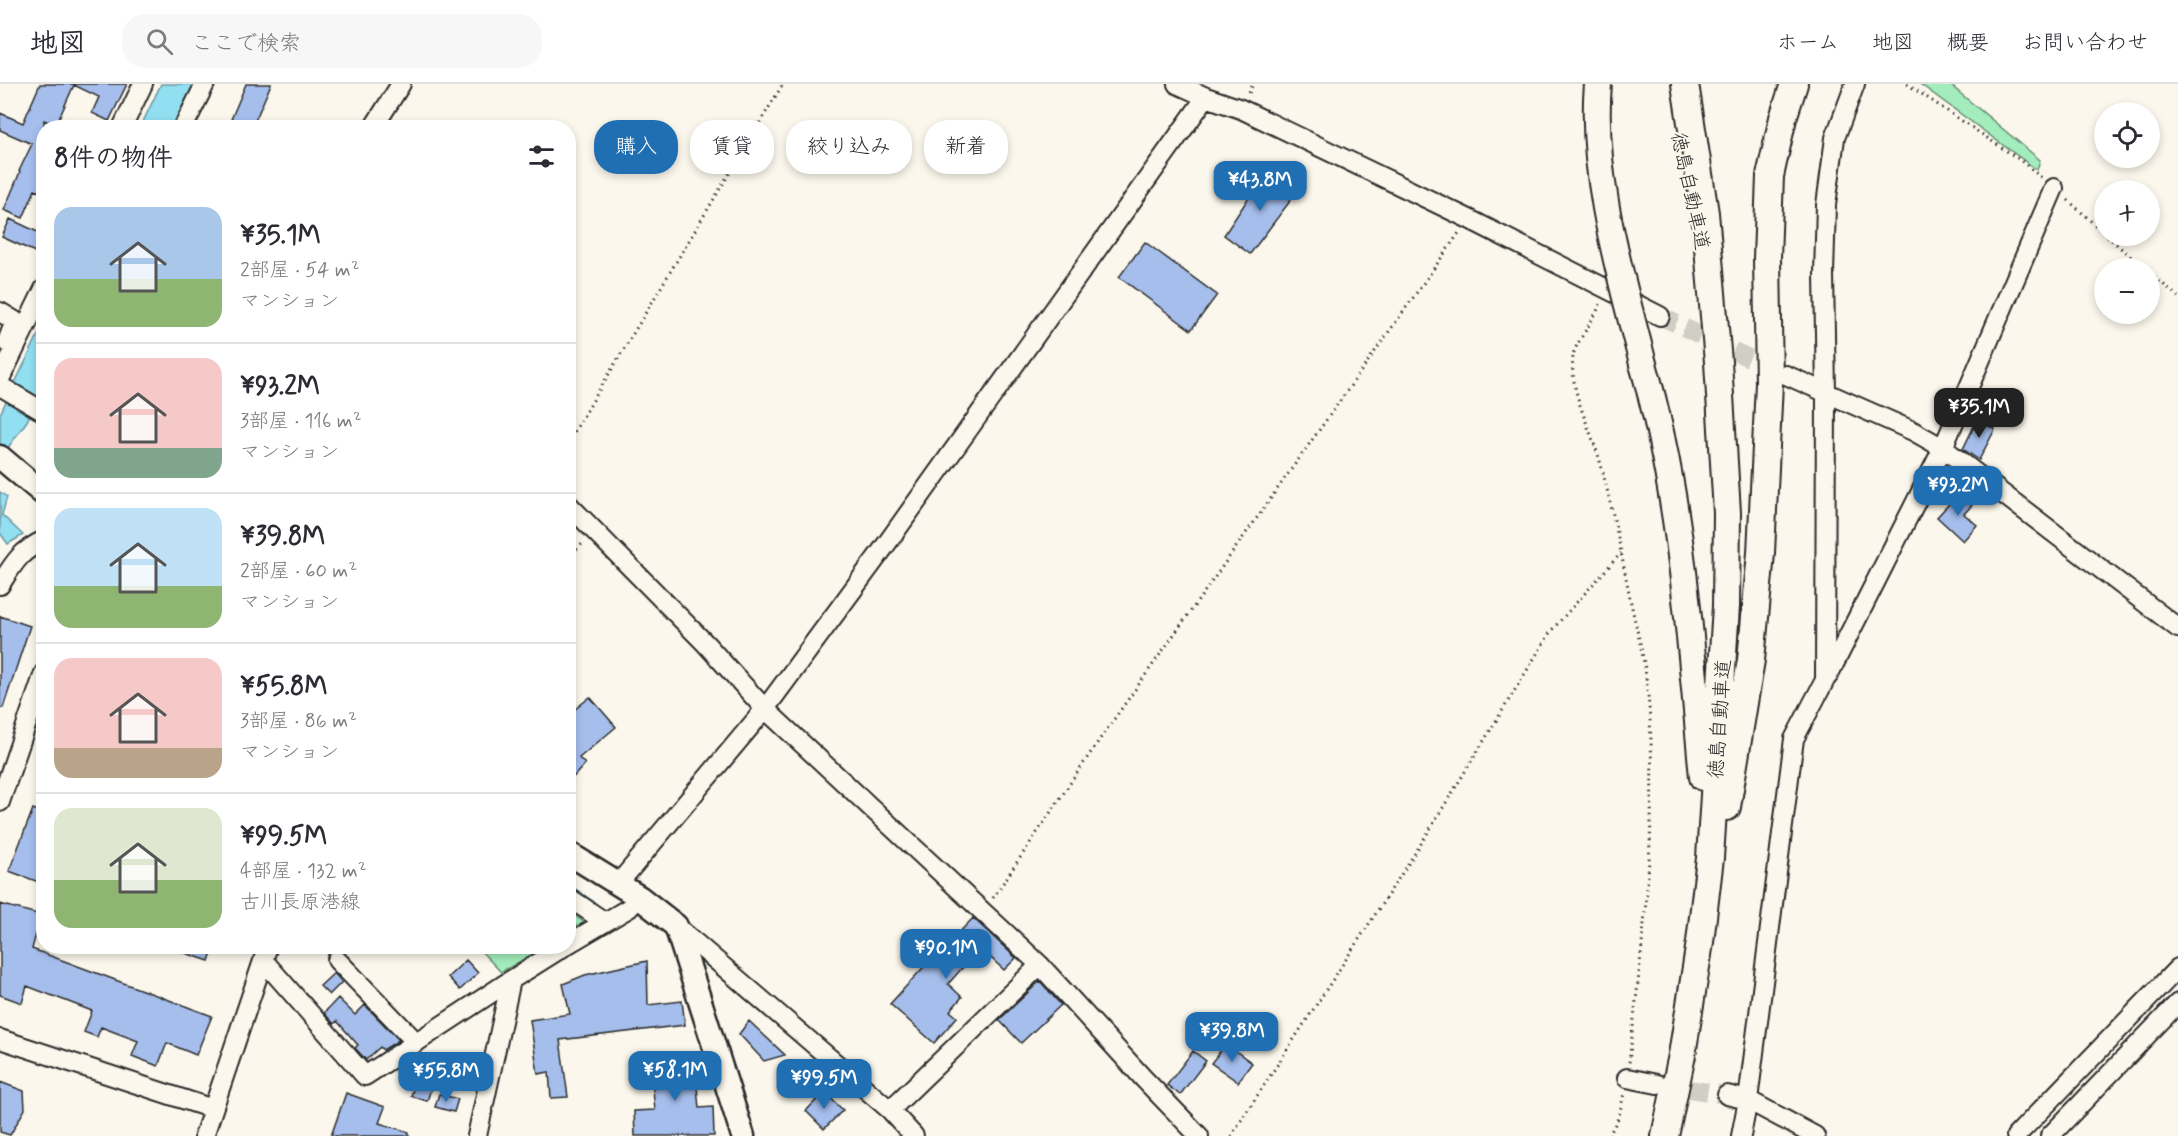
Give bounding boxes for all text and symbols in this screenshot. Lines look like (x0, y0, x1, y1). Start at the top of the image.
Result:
search box (122, 14, 542, 68)
icon: search (143, 25, 176, 58)
text: 地図 (30, 26, 86, 63)
text: ホーム (1777, 29, 1839, 57)
text: 地図 (1872, 29, 1914, 57)
text: 概要 (1947, 29, 1989, 57)
text: お問い合わせ (2022, 29, 2148, 57)
text: ここで検索 (191, 30, 301, 58)
map controls (2094, 102, 2160, 324)
button: locate (2094, 102, 2160, 168)
chip: 購入 (594, 120, 678, 174)
chip: 賃貸 (690, 120, 774, 174)
chip: 絞り込み (786, 120, 912, 174)
chip: 新着 (924, 120, 1008, 174)
street label: 徳島自動車道 (1664, 130, 1715, 253)
icon: filters (525, 140, 558, 173)
text: 8件の物件 (54, 142, 173, 176)
pin: ¥43.8M (1211, 161, 1309, 212)
text: ¥43.8M (1228, 167, 1292, 194)
button: + (2094, 180, 2160, 246)
text: ¥35.1M (240, 219, 320, 253)
icon: home (102, 231, 174, 303)
text: 2部屋 · 54 m² (240, 257, 360, 284)
button: − (2094, 258, 2160, 324)
text: マンション (240, 288, 339, 315)
text: ¥93.2M (240, 370, 320, 404)
icon: home (102, 382, 174, 454)
pin: ¥35.1M (1930, 388, 2028, 439)
text: ¥35.1M (1948, 394, 2010, 421)
text: 3部屋 · 116 m² (240, 408, 362, 435)
text: マンション (240, 439, 339, 466)
pin: ¥93.2M (1909, 466, 2007, 517)
text: ¥93.2M (1927, 472, 1989, 499)
text: ¥39.8M (240, 520, 325, 554)
icon: home (102, 532, 174, 604)
text: 2部屋 · 60 m² (240, 558, 357, 585)
text: マンション (240, 589, 339, 616)
street label: 徳島自動車道 (1703, 658, 1738, 780)
text: ¥55.8M (240, 670, 327, 704)
icon: home (102, 682, 174, 754)
text: 3部屋 · 86 m² (240, 708, 357, 735)
text: マンション (240, 739, 339, 766)
text: ¥99.5M (240, 820, 327, 854)
icon: home (102, 832, 174, 904)
text: 4部屋 · 132 m² (240, 858, 367, 885)
text: 古川長原港線 (240, 889, 360, 916)
pin: ¥90.1M (897, 929, 995, 980)
text: ¥90.1M (914, 935, 978, 962)
pin: ¥39.8M (1183, 1012, 1281, 1063)
text: ¥39.8M (1199, 1018, 1265, 1045)
pin: ¥58.1M (626, 1051, 724, 1102)
pin: ¥55.8M (397, 1052, 495, 1103)
text: ¥58.1M (642, 1057, 708, 1084)
text: ¥55.8M (412, 1058, 480, 1085)
pin: ¥99.5M (775, 1059, 873, 1110)
text: ¥99.5M (791, 1065, 857, 1092)

